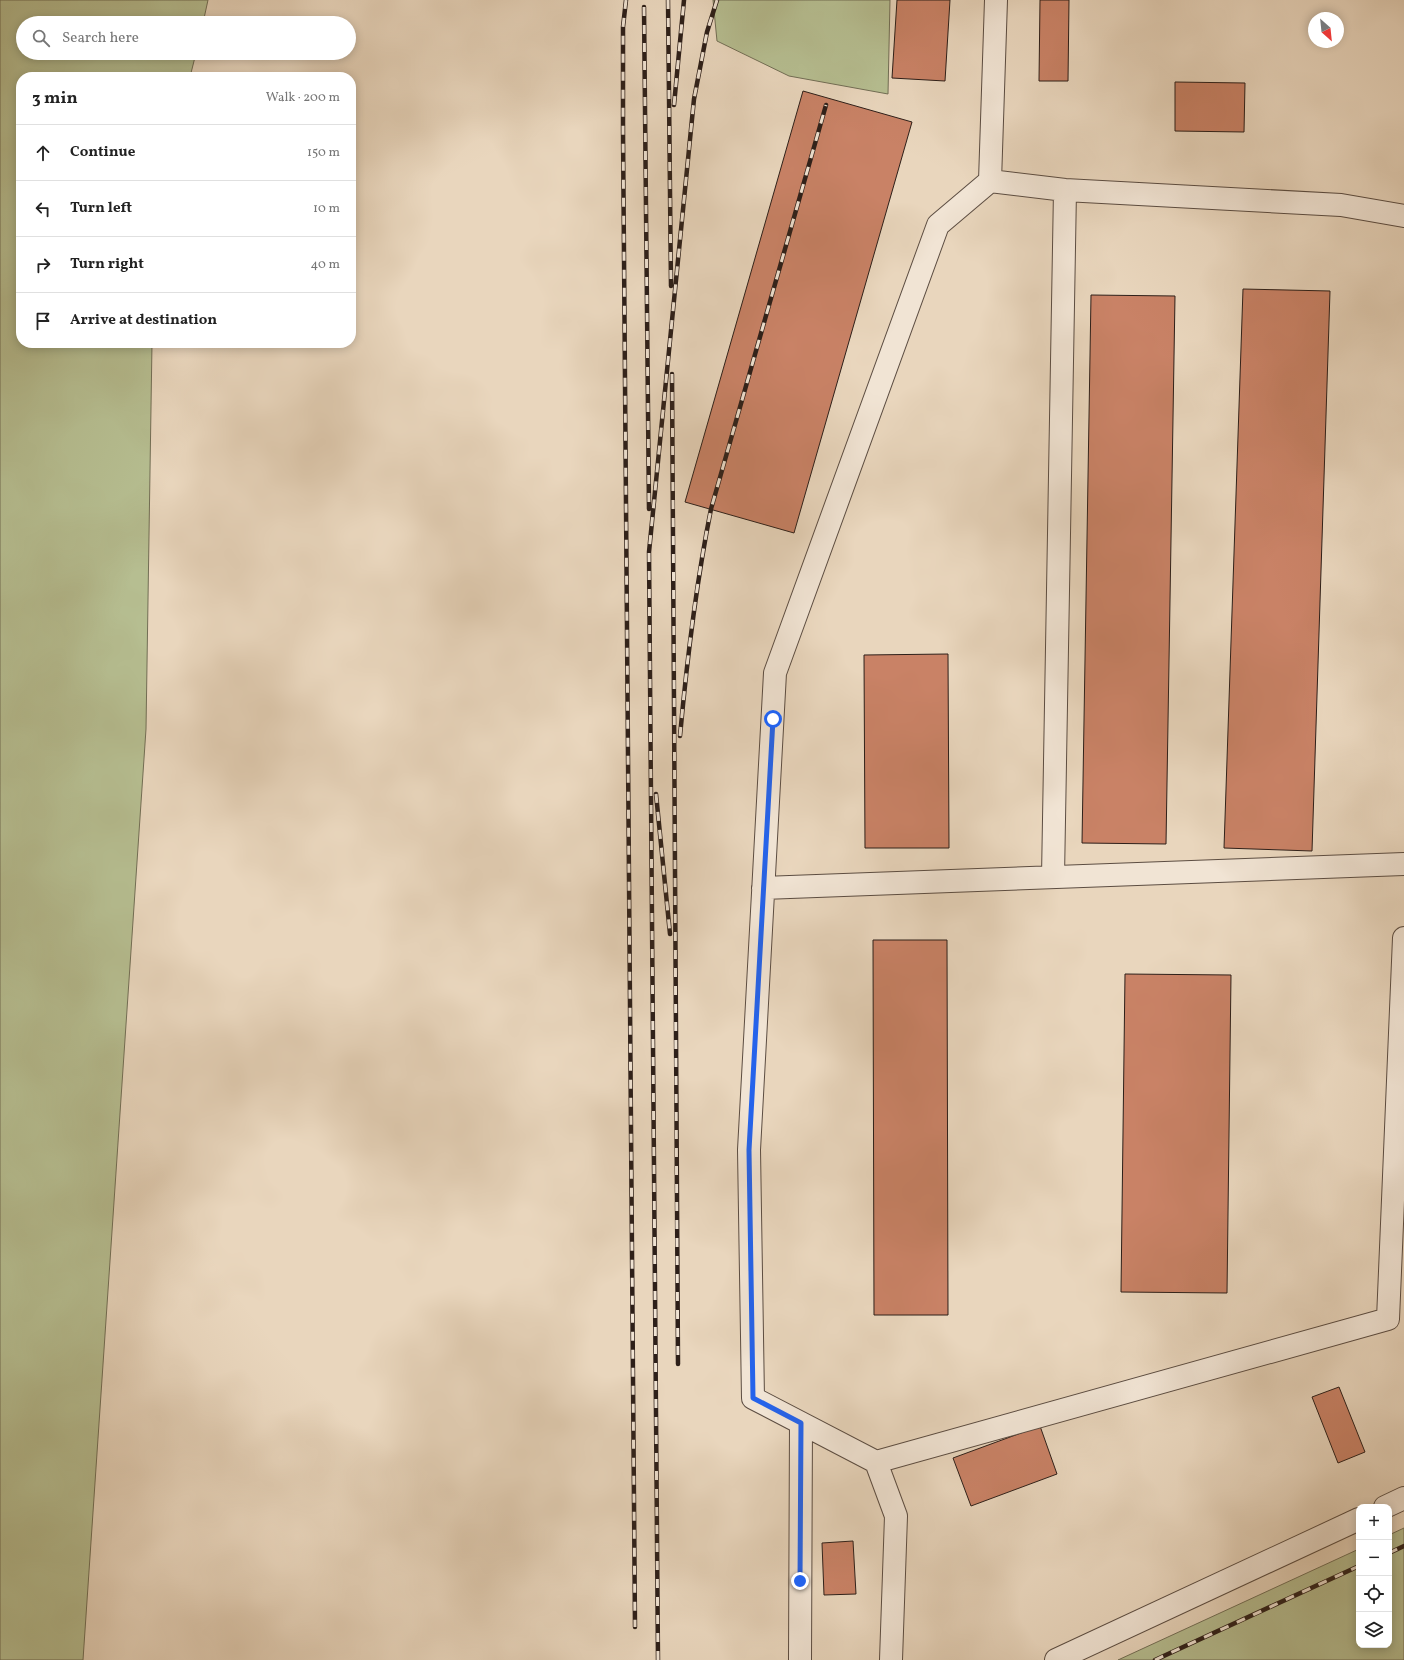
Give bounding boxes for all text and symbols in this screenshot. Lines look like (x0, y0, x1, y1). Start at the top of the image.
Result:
north arrow (1308, 12, 1344, 48)
search box (16, 16, 356, 60)
icon: search (30, 27, 52, 49)
text: Search here (62, 28, 139, 49)
text: 3 min (32, 87, 78, 110)
text: Walk · 200 m (266, 89, 340, 107)
icon: ahead (32, 142, 54, 164)
text: Continue (70, 142, 135, 163)
text: 150 m (307, 144, 340, 162)
icon: left (32, 198, 54, 220)
text: Turn left (70, 198, 132, 219)
text: 10 m (313, 200, 340, 218)
icon: right (32, 254, 54, 276)
text: Turn right (70, 254, 144, 275)
text: 40 m (311, 256, 340, 274)
icon: arrive (32, 310, 54, 332)
text: Arrive at destination (70, 310, 217, 331)
route start (764, 710, 782, 728)
map controls (1356, 1504, 1392, 1648)
button: + (1356, 1504, 1392, 1540)
button: − (1356, 1540, 1392, 1576)
route end (791, 1572, 809, 1590)
button: locate (1356, 1576, 1392, 1612)
button: layers (1356, 1612, 1392, 1648)

